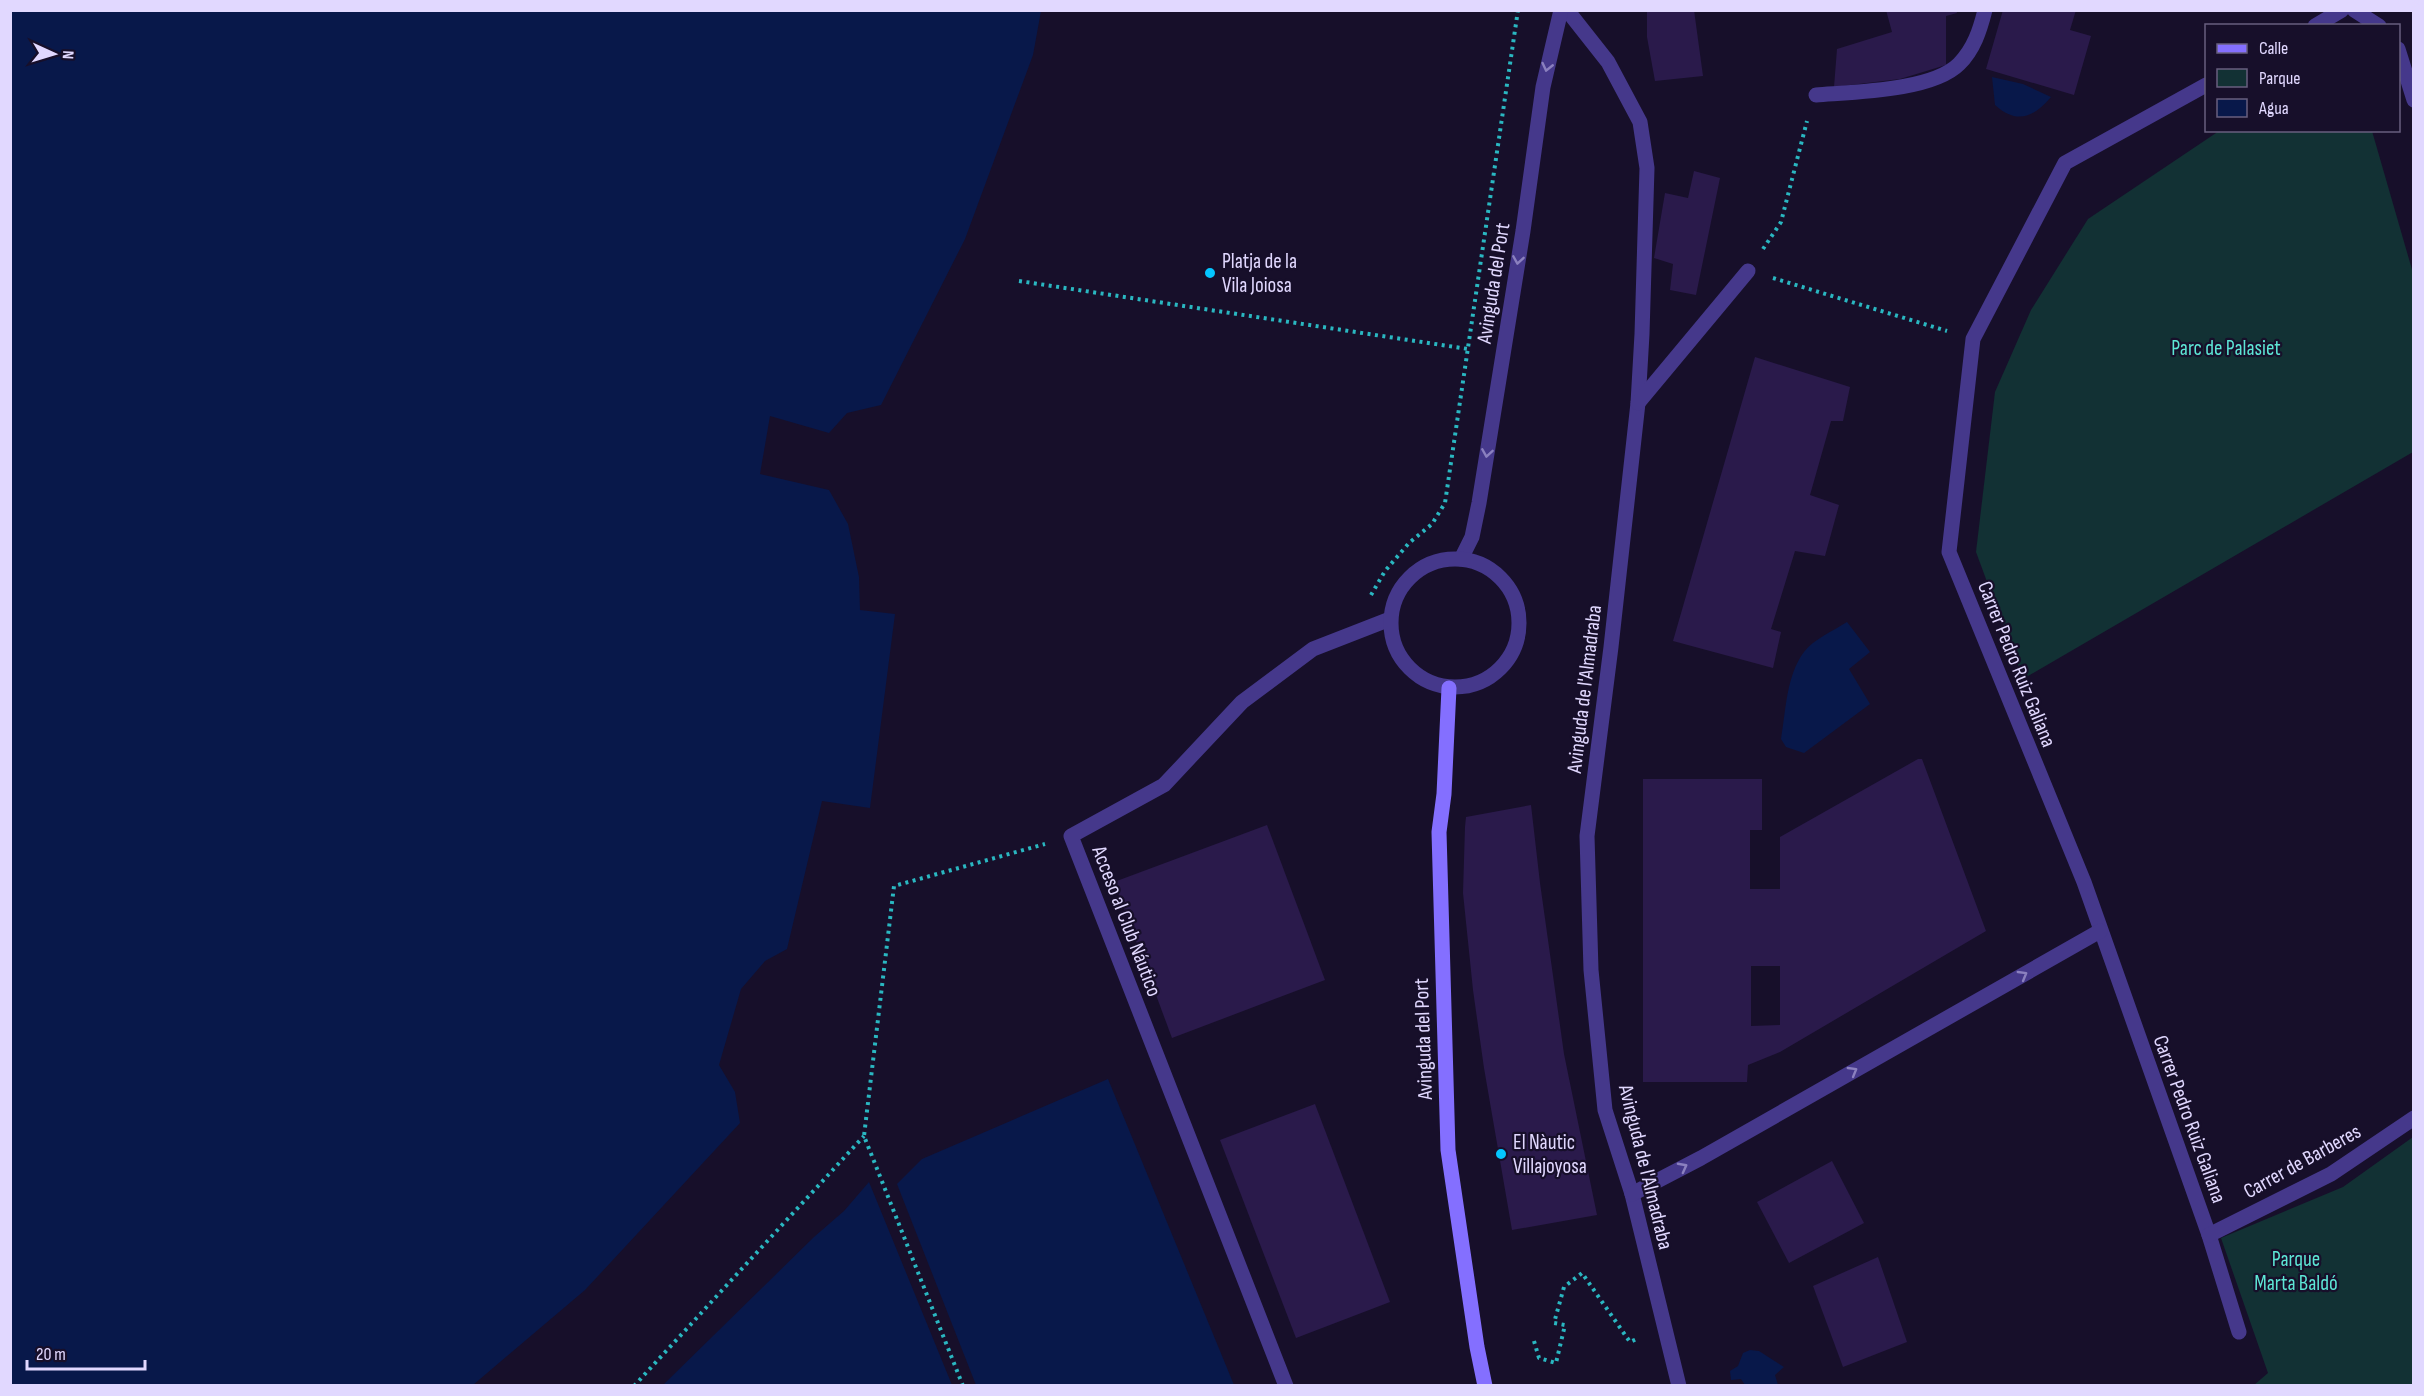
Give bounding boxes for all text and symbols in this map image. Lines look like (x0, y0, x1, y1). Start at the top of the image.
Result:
north arrow (24, 24, 84, 84)
legend (2205, 24, 2400, 132)
text: Calle (2259, 38, 2288, 59)
text: N (58, 50, 77, 60)
one-way arrow (1542, 62, 1555, 72)
text: Parque (2259, 68, 2300, 89)
text: Agua (2258, 98, 2289, 119)
street label: Avinguda del Port (1471, 221, 1515, 346)
place label: Platja de la Vila Joiosa (1222, 249, 1297, 298)
one-way arrow (1513, 256, 1525, 265)
marker: Platja de la Vila Joiosa (1203, 266, 1217, 280)
park label: Parc de Palasiet (2171, 336, 2281, 361)
one-way arrow (1481, 447, 1494, 457)
street label: Carrer Pedro Ruiz Galiana (1972, 578, 2061, 751)
street label: Avinguda de l'Almadraba (1562, 604, 1607, 775)
street label: Acceso al Club Náutico (1086, 841, 1167, 1000)
one-way arrow (2016, 971, 2027, 982)
street label: Avinguda del Port (1409, 978, 1438, 1101)
street label: Carrer Pedro Ruiz Galiana (2148, 1032, 2231, 1206)
one-way arrow (1847, 1067, 1857, 1079)
street label: Avinguda de l'Almadraba (1613, 1081, 1678, 1252)
street label: Carrer de Barberes (2239, 1119, 2365, 1204)
place label: El Nàutic Villajoyosa (1513, 1130, 1587, 1179)
marker: El Nàutic Villajoyosa (1494, 1147, 1508, 1161)
one-way arrow (1677, 1163, 1688, 1174)
park label: Parque Marta Baldó (2254, 1247, 2338, 1296)
scale bar (27, 1333, 146, 1371)
text: 20 m (36, 1344, 66, 1365)

